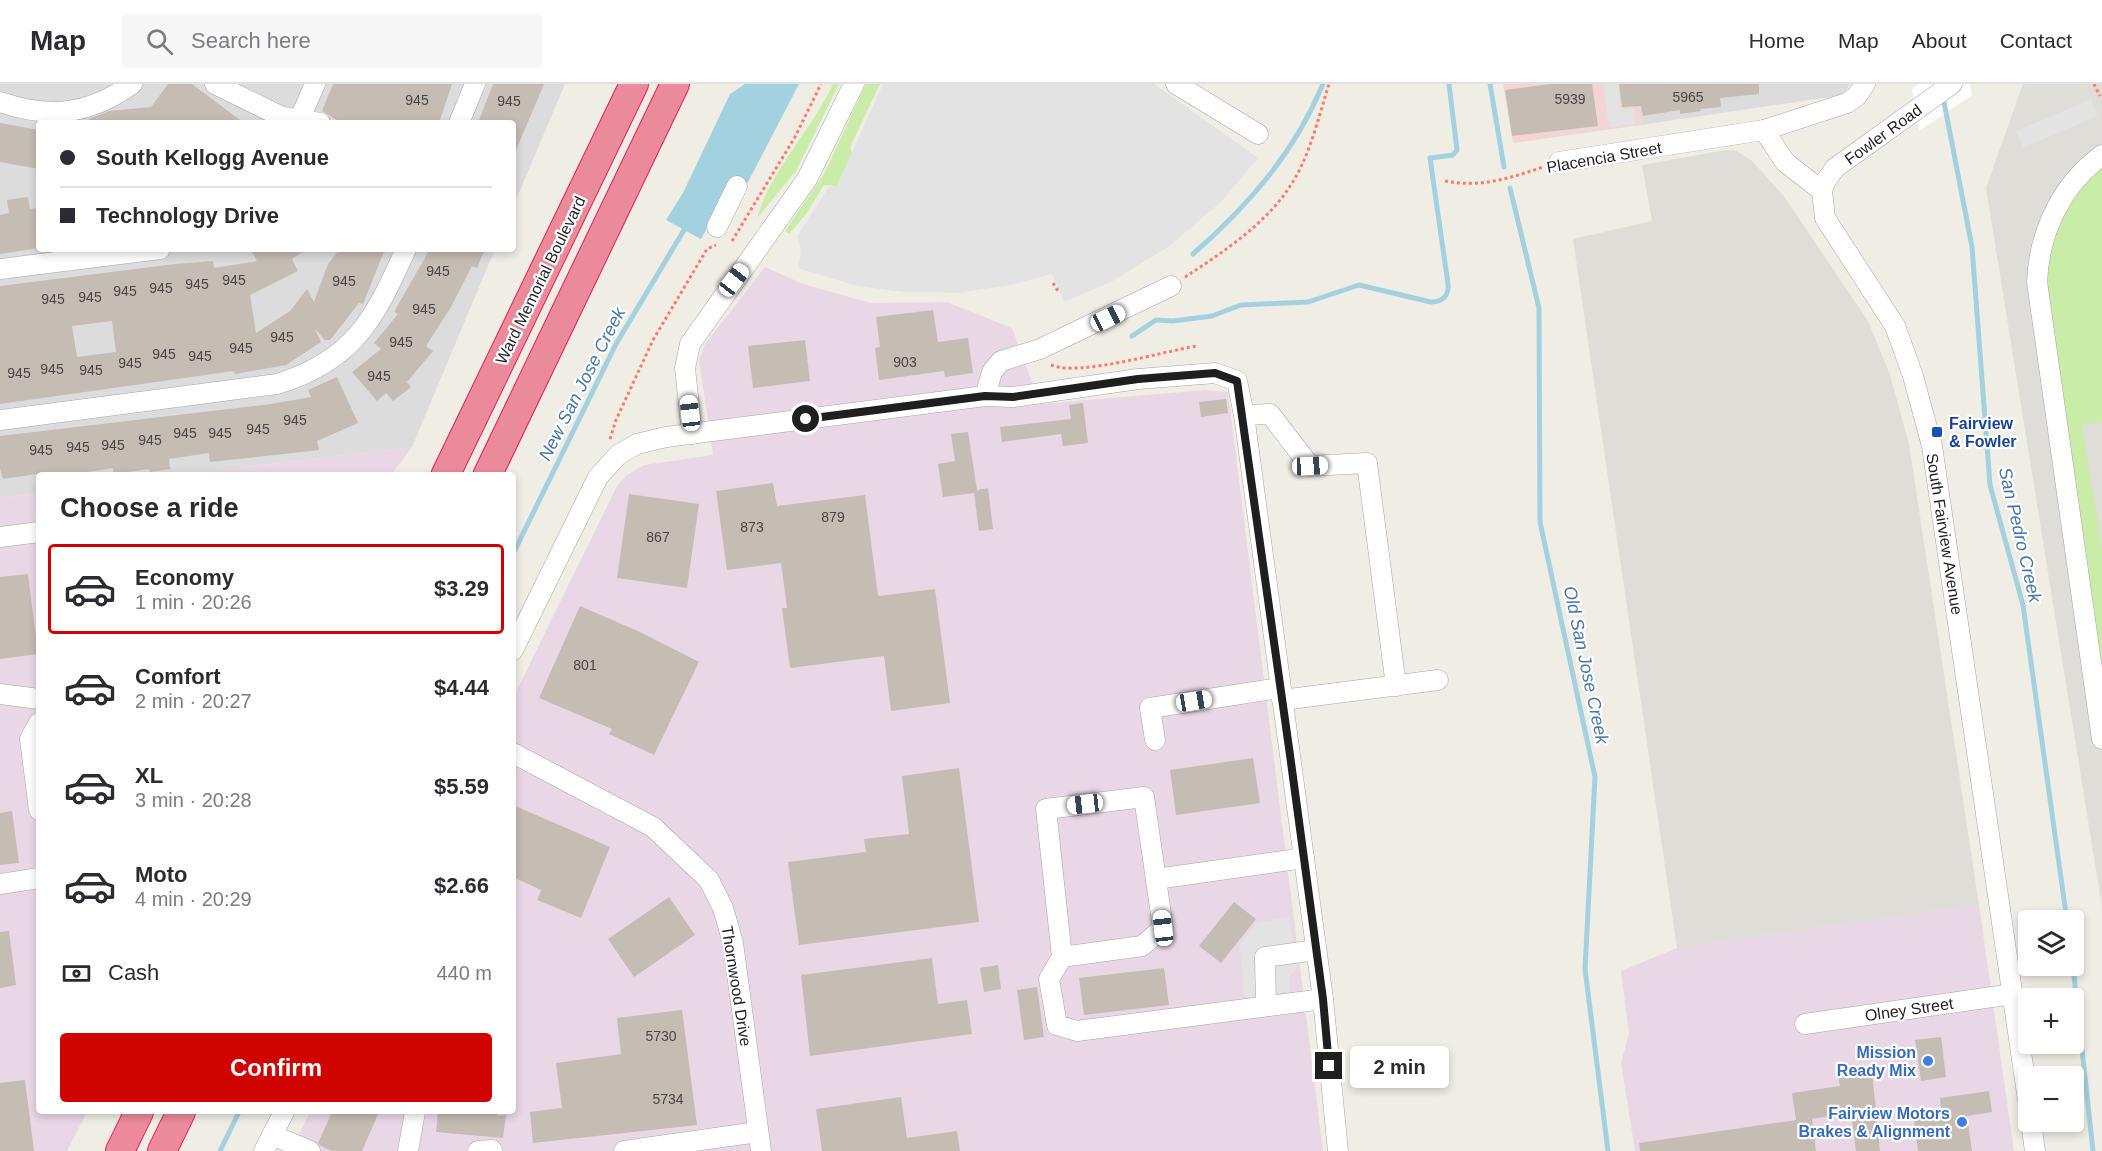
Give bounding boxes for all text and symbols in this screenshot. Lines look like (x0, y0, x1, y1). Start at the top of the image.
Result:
search box (122, 14, 542, 68)
text: Map (30, 25, 86, 56)
icon: search (143, 25, 176, 58)
text: Search here (191, 28, 311, 53)
text: Home (1749, 29, 1805, 52)
text: Map (1838, 29, 1879, 52)
text: About (1912, 29, 1967, 52)
text: Contact (2000, 29, 2072, 52)
house number: 5965 (1672, 89, 1704, 105)
house number: 5939 (1554, 91, 1586, 107)
house number: 945 (405, 92, 429, 108)
house number: 945 (497, 93, 521, 109)
street label: Fowler Road (1842, 101, 1925, 168)
street label: Placencia Street (1545, 139, 1663, 176)
text: South Kellogg Avenue (96, 145, 329, 170)
street label: Ward Memorial Boulevard (492, 194, 588, 367)
text: Technology Drive (96, 203, 279, 228)
car (716, 260, 752, 300)
house number: 945 (426, 263, 450, 279)
house number: 945 (222, 272, 246, 288)
house number: 945 (332, 273, 356, 289)
house number: 945 (185, 276, 209, 292)
house number: 945 (149, 280, 173, 296)
house number: 945 (113, 283, 137, 299)
house number: 945 (78, 289, 102, 305)
house number: 945 (41, 291, 65, 307)
house number: 945 (412, 301, 436, 317)
car (1088, 302, 1128, 334)
water label: New San Jose Creek (535, 303, 630, 464)
house number: 945 (270, 329, 294, 345)
house number: 945 (389, 334, 413, 350)
house number: 945 (229, 340, 253, 356)
house number: 945 (152, 346, 176, 362)
house number: 945 (188, 348, 212, 364)
house number: 903 (893, 354, 917, 370)
house number: 945 (118, 355, 142, 371)
house number: 945 (40, 361, 64, 377)
house number: 945 (79, 362, 103, 378)
house number: 945 (7, 365, 31, 381)
house number: 945 (367, 368, 391, 384)
car (679, 394, 701, 432)
route start (792, 405, 819, 432)
house number: 945 (283, 412, 307, 428)
place label: Fairview & Fowler (1949, 415, 2017, 450)
house number: 945 (246, 421, 270, 437)
house number: 945 (173, 425, 197, 441)
house number: 945 (208, 425, 232, 441)
marker: Fairview & Fowler (1930, 425, 1944, 439)
house number: 945 (138, 432, 162, 448)
house number: 945 (101, 437, 125, 453)
house number: 945 (66, 439, 90, 455)
house number: 945 (29, 442, 53, 458)
street label: South Fairview Avenue (1923, 452, 1966, 616)
car (1292, 456, 1328, 476)
water label: San Pedro Creek (1995, 465, 2045, 605)
text: Choose a ride (60, 493, 239, 523)
house number: 879 (821, 509, 845, 525)
house number: 873 (740, 519, 764, 535)
house number: 867 (646, 529, 670, 545)
icon: car (63, 562, 117, 616)
text: Economy (135, 565, 234, 590)
text: $3.29 (434, 576, 489, 601)
water label: Old San Jose Creek (1559, 584, 1613, 747)
text: 1 min · 20:26 (135, 591, 252, 613)
house number: 801 (573, 657, 597, 673)
icon: car (63, 661, 117, 715)
text: Comfort (135, 664, 221, 689)
text: $4.44 (434, 675, 489, 700)
car (1175, 689, 1213, 713)
text: 2 min · 20:27 (135, 690, 252, 712)
icon: car (63, 760, 117, 814)
text: XL (135, 763, 163, 788)
text: $5.59 (434, 774, 489, 799)
text: 3 min · 20:28 (135, 789, 252, 811)
car (1066, 793, 1104, 815)
icon: car (63, 859, 117, 913)
text: Moto (135, 862, 188, 887)
text: $2.66 (434, 873, 489, 898)
text: 4 min · 20:29 (135, 888, 252, 910)
car (1152, 909, 1174, 947)
map controls (2018, 910, 2084, 1132)
button: layers (2018, 910, 2084, 976)
street label: Thornwood Drive (719, 925, 754, 1048)
icon: cash (60, 957, 93, 990)
text: Cash (108, 960, 159, 985)
text: 440 m (436, 962, 492, 984)
button: + (2018, 988, 2084, 1054)
street label: Olney Street (1864, 995, 1955, 1024)
house number: 5730 (645, 1028, 677, 1044)
button: Confirm (60, 1033, 492, 1102)
place label: Mission Ready Mix (1837, 1044, 1916, 1079)
callout: 2 min (1350, 1045, 1449, 1087)
route end (1315, 1052, 1342, 1079)
marker: Mission Ready Mix (1921, 1054, 1935, 1068)
text: 2 min (1373, 1056, 1426, 1078)
button: − (2018, 1066, 2084, 1132)
house number: 5734 (652, 1091, 684, 1107)
place label: Fairview Motors Brakes & Alignment (1799, 1105, 1951, 1140)
marker: Fairview Motors Brakes & Alignment (1955, 1115, 1969, 1129)

